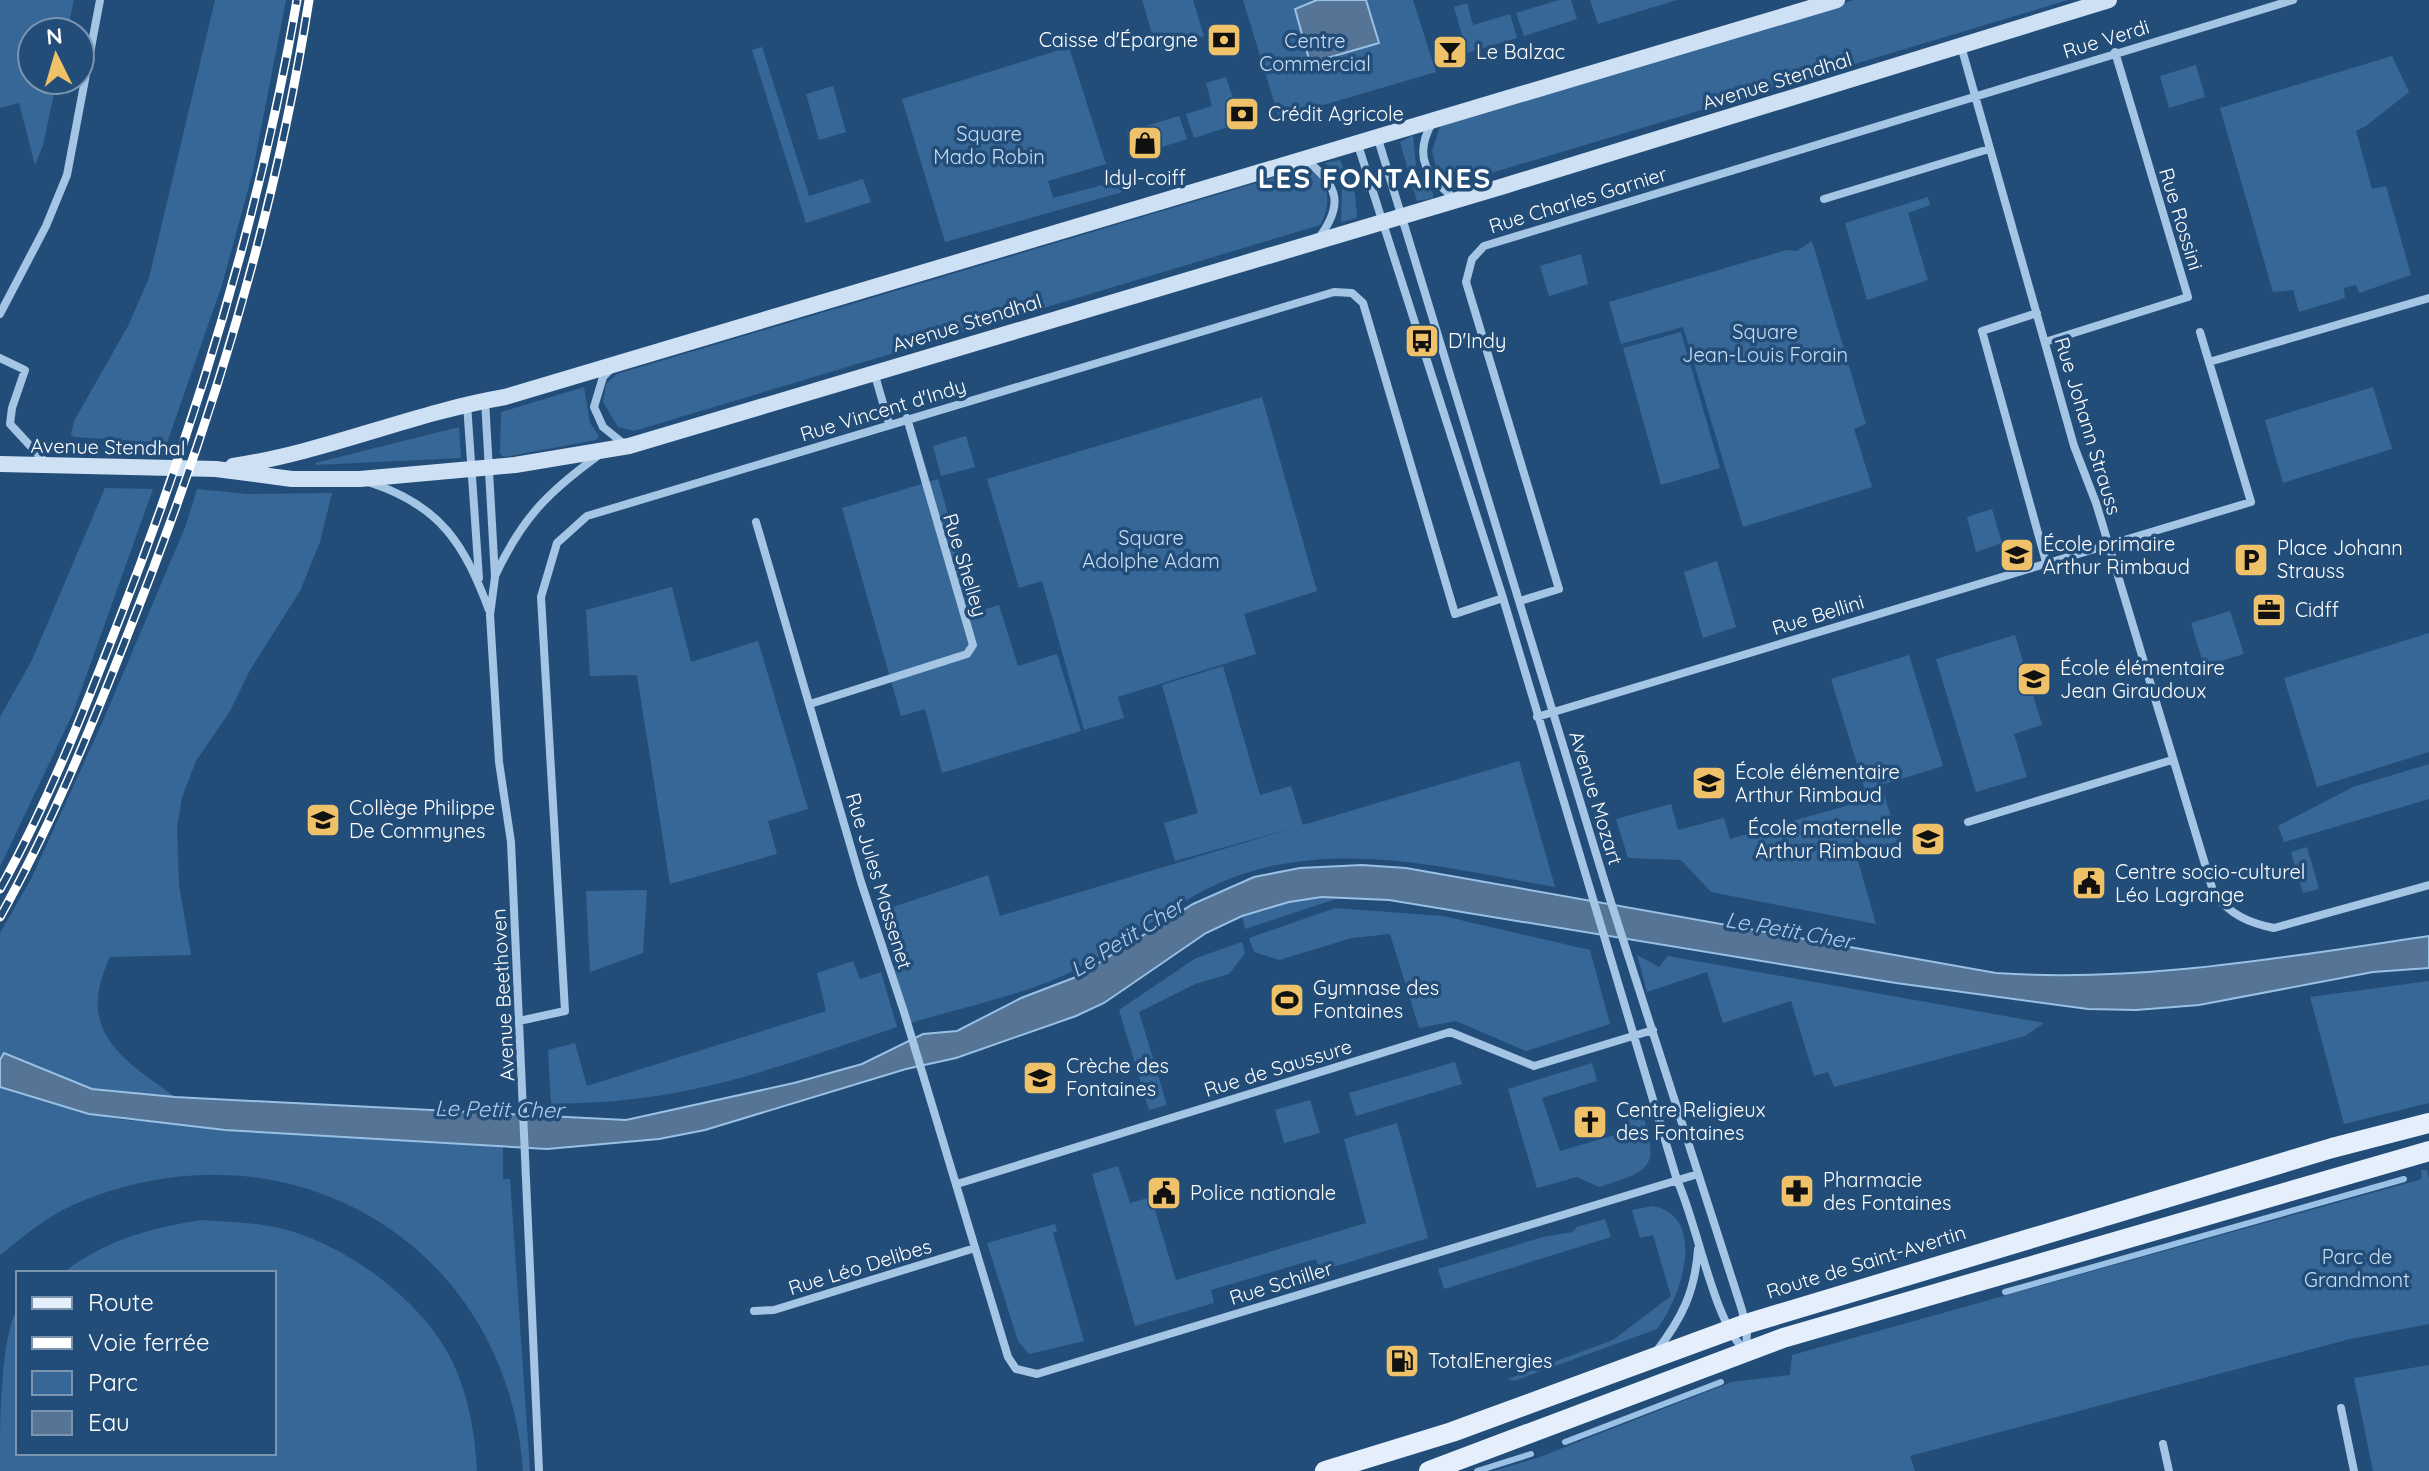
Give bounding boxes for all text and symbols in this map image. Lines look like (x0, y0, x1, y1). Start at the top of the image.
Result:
street label: Rue Verdi (2060, 14, 2152, 64)
north arrow (16, 16, 96, 96)
text: N (45, 21, 64, 51)
bank icon: Caisse d'Épargne (1205, 21, 1243, 59)
place label: Caisse d'Épargne (1039, 27, 1198, 52)
park label: Centre Commercial (1259, 28, 1371, 76)
bar icon: Le Balzac (1431, 33, 1469, 71)
place label: Le Balzac (1476, 39, 1565, 64)
street label: Avenue Stendhal (1699, 46, 1855, 115)
bank icon: Crédit Agricole (1223, 95, 1261, 133)
place label: Crédit Agricole (1268, 101, 1404, 126)
park label: Square Mado Robin (933, 121, 1045, 169)
shop icon: Idyl-coiff (1126, 124, 1164, 162)
district label: LES FONTAINES (1258, 160, 1492, 195)
street label: Rue Charles Garnier (1486, 160, 1670, 239)
place label: Idyl-coiff (1104, 165, 1186, 190)
street label: Rue Rossini (2154, 165, 2209, 273)
street label: Avenue Stendhal (889, 288, 1045, 357)
park label: Square Jean-Louis Forain (1682, 319, 1848, 367)
bus stop icon: D'Indy (1403, 322, 1441, 360)
place label: D'Indy (1448, 328, 1506, 353)
street label: Rue Johann Strauss (2050, 334, 2127, 518)
street label: Rue Vincent d'Indy (797, 372, 969, 447)
street label: Avenue Stendhal (30, 433, 186, 460)
street label: Rue Shelley (938, 510, 993, 620)
park label: Square Adolphe Adam (1082, 525, 1220, 573)
place label: École primaire Arthur Rimbaud (2043, 531, 2190, 579)
place label: Place Johann Strauss (2277, 535, 2403, 583)
school or university icon: École primaire Arthur Rimbaud (1998, 536, 2036, 574)
parking icon: Place Johann Strauss (2232, 541, 2270, 579)
street label: Rue Bellini (1769, 589, 1867, 640)
office icon: Cidff (2250, 591, 2288, 629)
place label: Cidff (2295, 597, 2339, 622)
place label: École élémentaire Jean Giraudoux (2060, 655, 2225, 703)
school or university icon: École élémentaire Jean Giraudoux (2015, 660, 2053, 698)
street label: Avenue Mozart (1564, 728, 1629, 868)
place label: École élémentaire Arthur Rimbaud (1735, 759, 1900, 807)
school or university icon: École élémentaire Arthur Rimbaud (1690, 764, 1728, 802)
street label: Rue Jules Massenet (841, 790, 918, 972)
place label: Collège Philippe De Commynes (349, 795, 495, 843)
school or university icon: Collège Philippe De Commynes (304, 801, 342, 839)
place label: École maternelle Arthur Rimbaud (1748, 815, 1902, 863)
school or university icon: École maternelle Arthur Rimbaud (1909, 820, 1947, 858)
place label: Centre socio-culturel Léo Lagrange (2115, 859, 2305, 907)
public building icon: Centre socio-culturel Léo Lagrange (2070, 864, 2108, 902)
water label: Le Petit Cher (1065, 890, 1191, 983)
water label: Le Petit Cher (1723, 905, 1857, 955)
street label: Avenue Beethoven (485, 908, 520, 1082)
place label: Gymnase des Fontaines (1313, 975, 1439, 1023)
sports icon: Gymnase des Fontaines (1268, 981, 1306, 1019)
street label: Rue de Saussure (1201, 1033, 1355, 1102)
place label: Crèche des Fontaines (1066, 1053, 1169, 1101)
school or university icon: Crèche des Fontaines (1021, 1059, 1059, 1097)
water label: Le Petit Cher (434, 1094, 566, 1124)
place label: Centre Religieux des Fontaines (1616, 1097, 1765, 1145)
church icon: Centre Religieux des Fontaines (1571, 1103, 1609, 1141)
place label: Pharmacie des Fontaines (1823, 1167, 1951, 1215)
pharmacy icon: Pharmacie des Fontaines (1778, 1172, 1816, 1210)
public building icon: Police nationale (1145, 1174, 1183, 1212)
place label: Police nationale (1190, 1180, 1336, 1205)
street label: Route de Saint-Avertin (1763, 1219, 1969, 1304)
street label: Rue Léo Delibes (785, 1233, 934, 1300)
park label: Parc de Grandmont (2304, 1244, 2410, 1292)
street label: Rue Schiller (1226, 1255, 1336, 1310)
legend (16, 1271, 276, 1455)
text: Route (88, 1287, 154, 1317)
text: Voie ferrée (88, 1327, 210, 1357)
fuel station icon: TotalEnergies (1383, 1342, 1421, 1380)
place label: TotalEnergies (1428, 1348, 1552, 1373)
text: Parc (88, 1367, 138, 1397)
text: Eau (88, 1407, 130, 1437)

